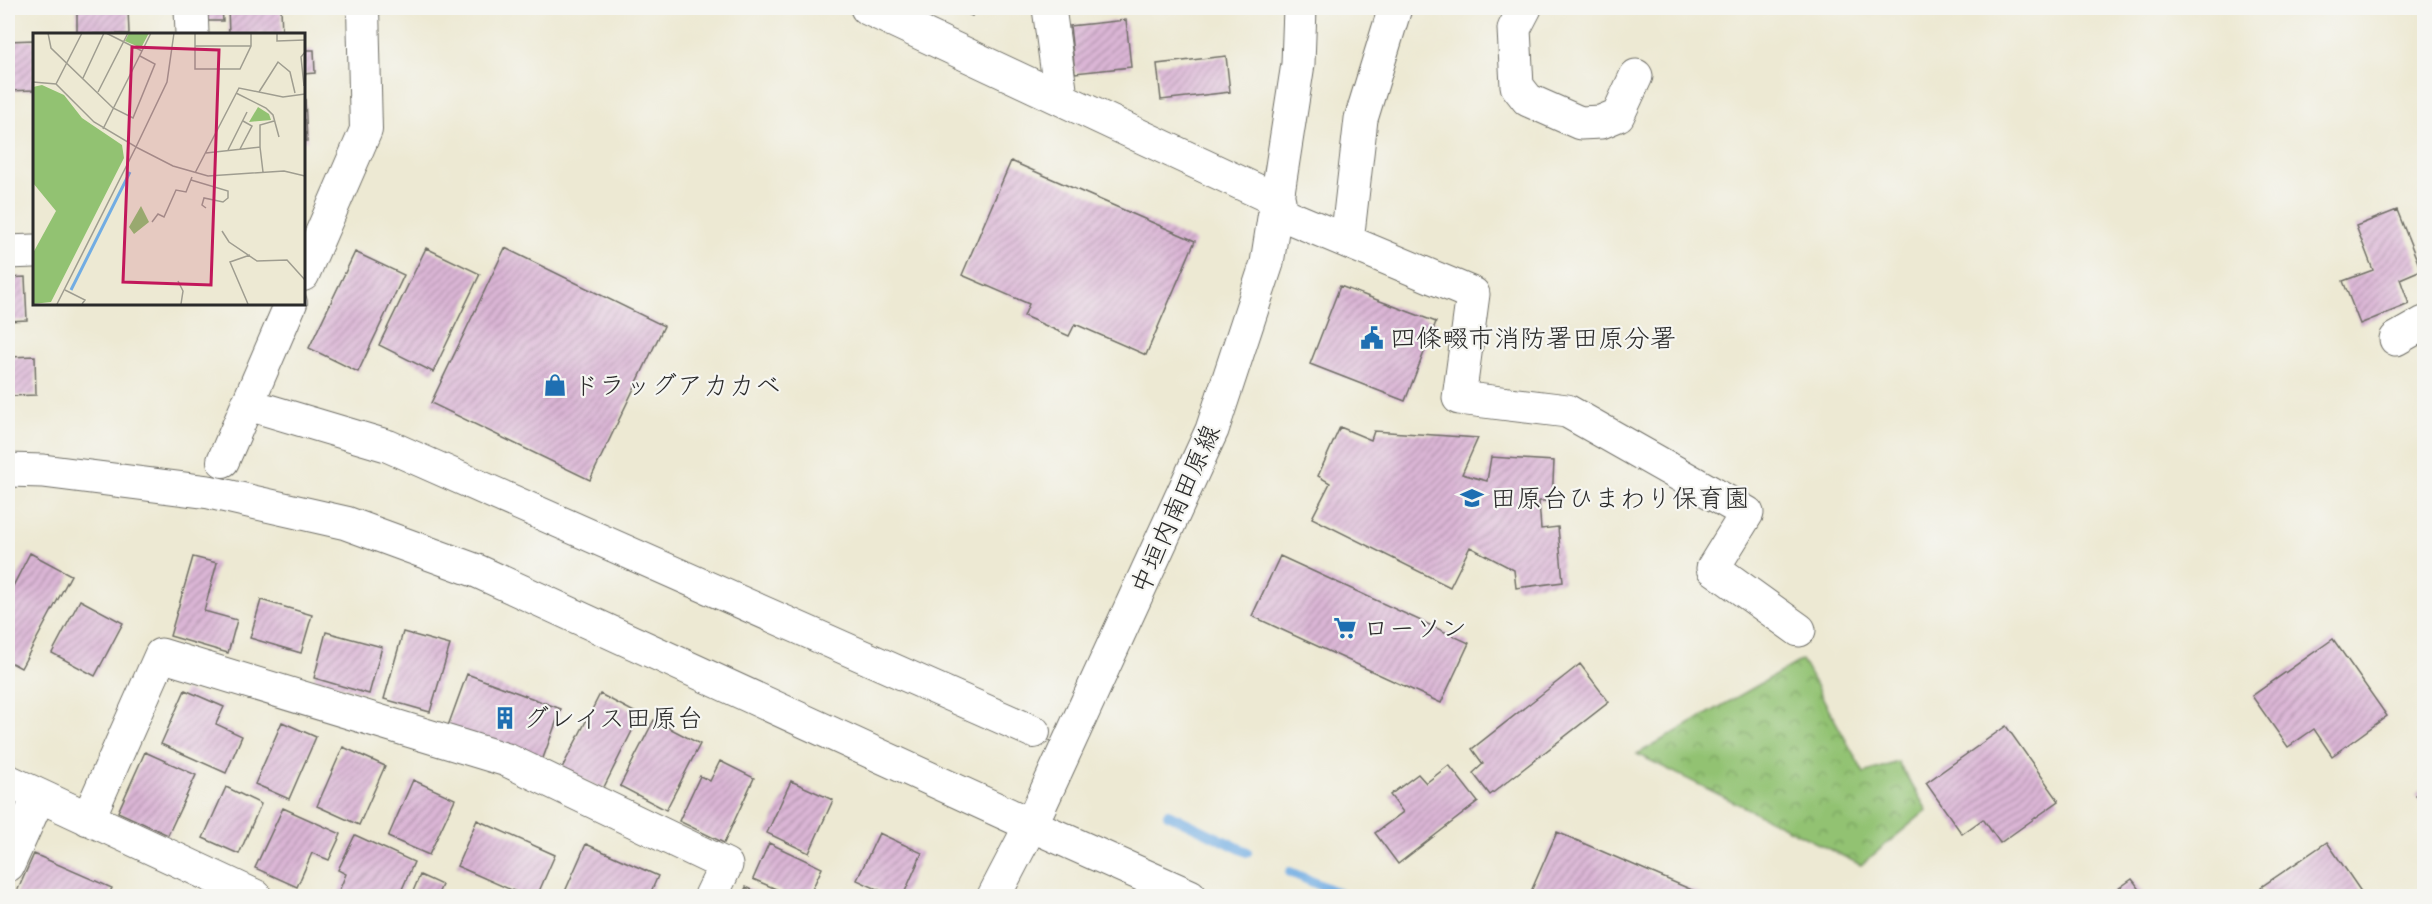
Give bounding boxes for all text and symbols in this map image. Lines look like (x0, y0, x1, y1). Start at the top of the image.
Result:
inset map (33, 33, 304, 304)
place label: 四條畷市消防署田原分署 (1390, 322, 1676, 354)
public building icon: 四條畷市消防署田原分署 (1359, 325, 1385, 351)
place label: ドラッグアカカベ (573, 369, 781, 401)
shop icon: ドラッグアカカベ (542, 372, 568, 398)
street label: 中垣内南田原線 (1123, 419, 1227, 599)
place label: 田原台ひまわり保育園 (1490, 482, 1750, 514)
school or university icon: 田原台ひまわり保育園 (1459, 485, 1485, 511)
place label: ローソン (1363, 612, 1467, 644)
supermarket icon: ローソン (1332, 615, 1358, 641)
place label: グレイス田原台 (523, 702, 703, 734)
building icon: グレイス田原台 (492, 705, 518, 731)

